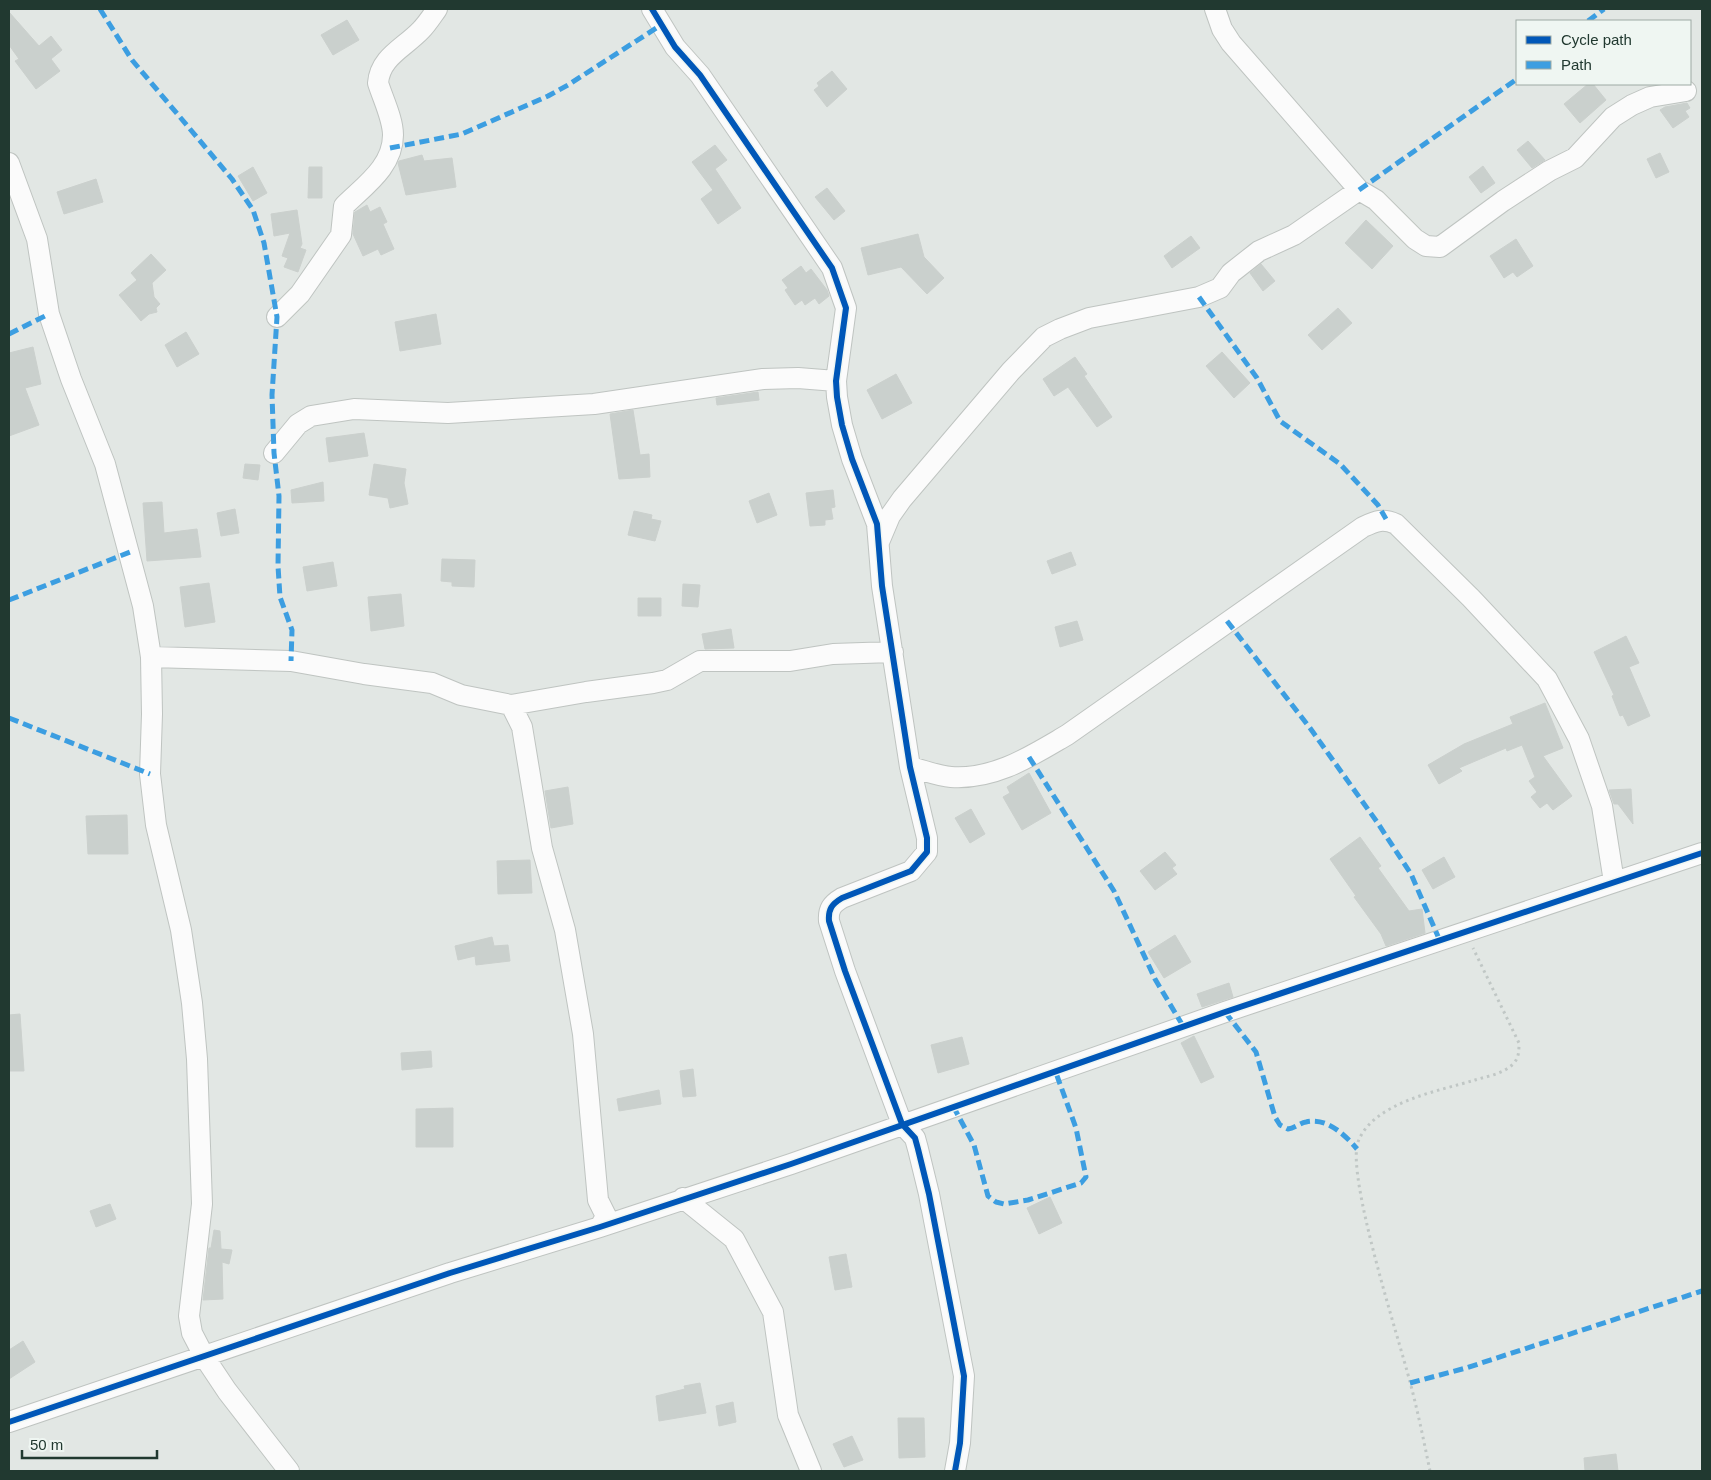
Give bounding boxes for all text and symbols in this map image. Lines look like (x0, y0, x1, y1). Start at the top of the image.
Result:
legend (1516, 20, 1691, 85)
text: Cycle path (1561, 31, 1632, 48)
text: Path (1561, 56, 1592, 73)
scale bar (22, 1428, 158, 1460)
text: 50 m (30, 1436, 63, 1453)

